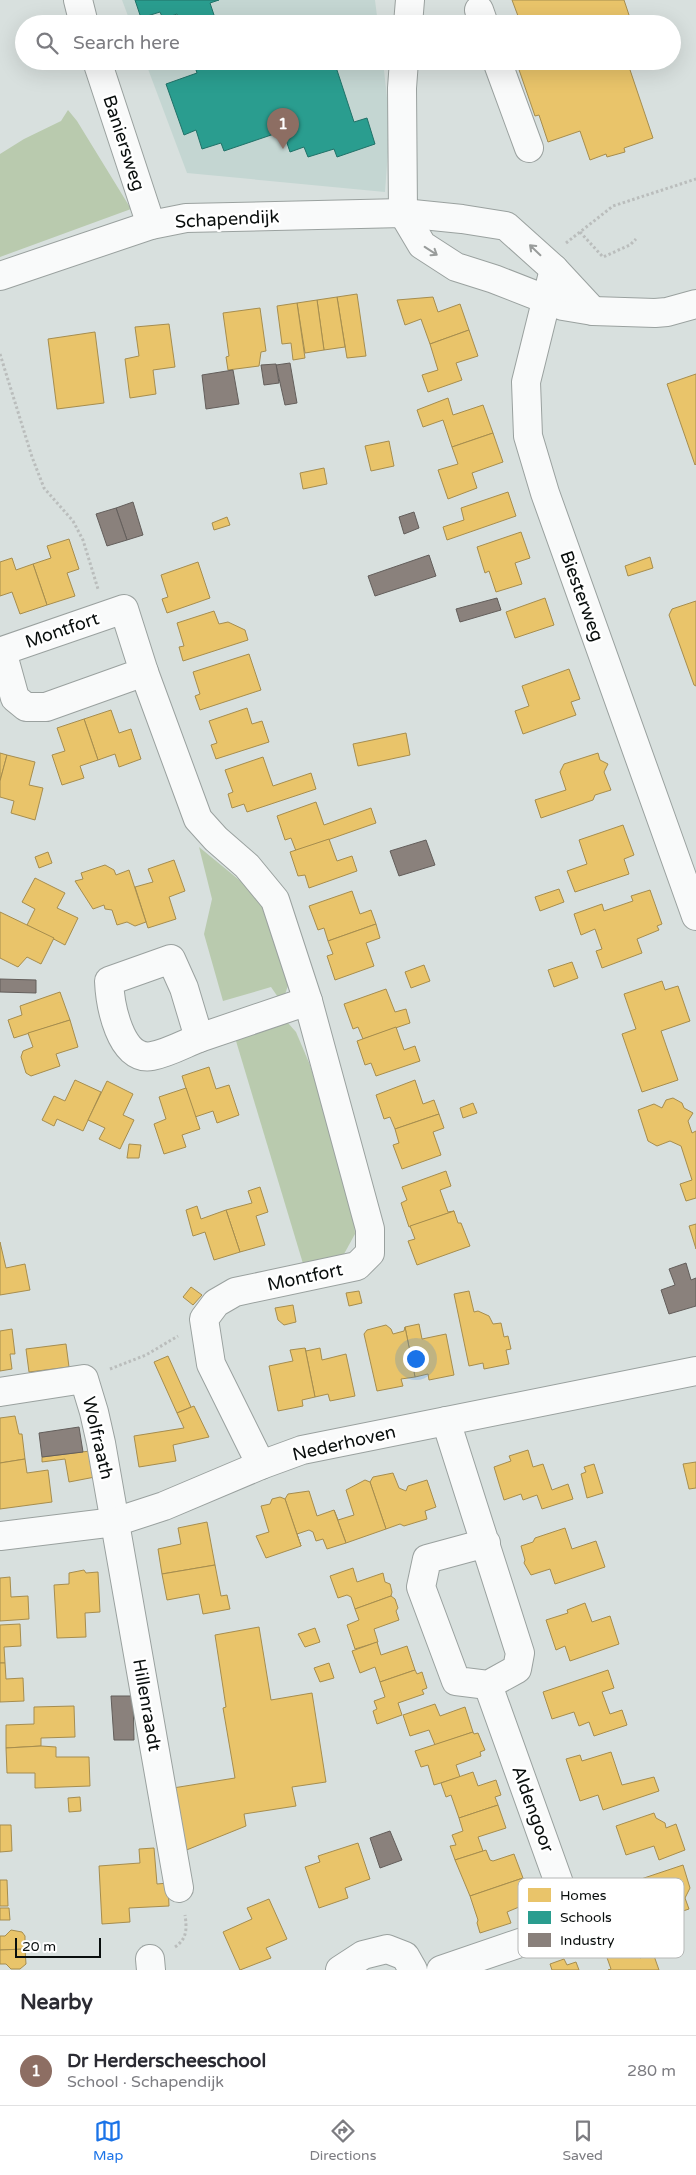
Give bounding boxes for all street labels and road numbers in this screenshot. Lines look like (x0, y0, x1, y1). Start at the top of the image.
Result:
street label: Baniersweg (98, 92, 150, 194)
street label: Schapendijk (174, 205, 280, 233)
street label: Biesterweg (555, 548, 609, 644)
street label: Montfort (22, 607, 102, 653)
street label: Montfort (265, 1258, 345, 1296)
street label: Wolfraath (78, 1394, 118, 1482)
street label: Nederhoven (290, 1420, 398, 1466)
street label: Hillenraadt (128, 1657, 166, 1753)
street label: Aldengoor (507, 1763, 559, 1855)

